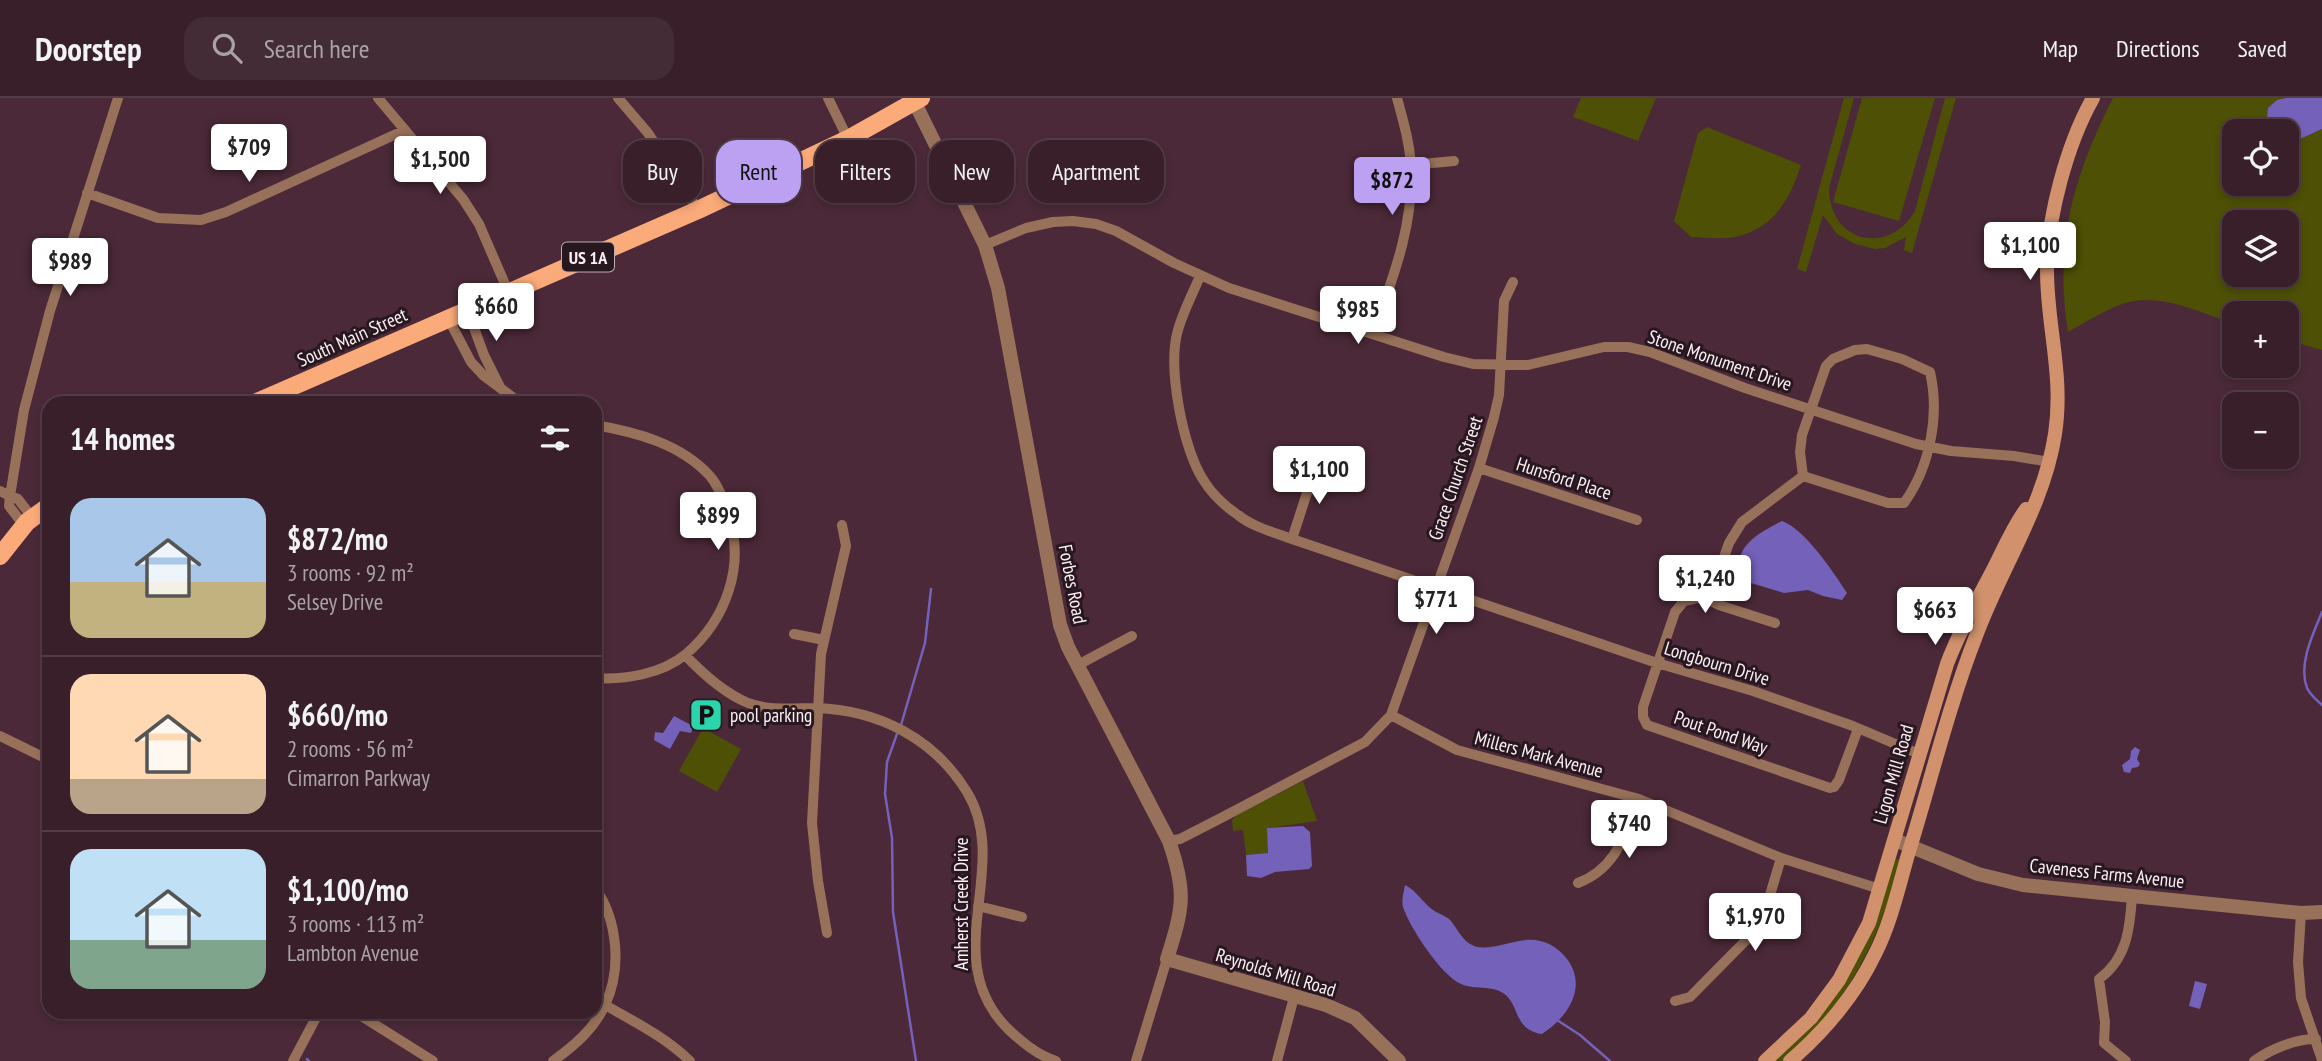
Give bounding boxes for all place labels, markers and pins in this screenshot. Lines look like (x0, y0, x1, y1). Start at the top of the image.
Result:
pin: $709 (208, 125, 290, 184)
pin: $1,500 (383, 136, 497, 196)
pin: $872 (1351, 158, 1433, 217)
pin: $1,100 (1973, 222, 2087, 282)
pin: $989 (29, 238, 111, 298)
pin: $660 (455, 284, 537, 343)
pin: $985 (1317, 286, 1399, 346)
pin: $1,100 (1262, 446, 1376, 506)
pin: $899 (677, 492, 759, 552)
pin: $1,240 (1648, 556, 1762, 615)
pin: $771 (1395, 576, 1477, 636)
pin: $663 (1894, 588, 1976, 647)
parking icon: pool parking (687, 696, 725, 734)
place label: pool parking (730, 703, 812, 727)
pin: $740 (1588, 800, 1670, 860)
pin: $1,970 (1698, 894, 1812, 953)

